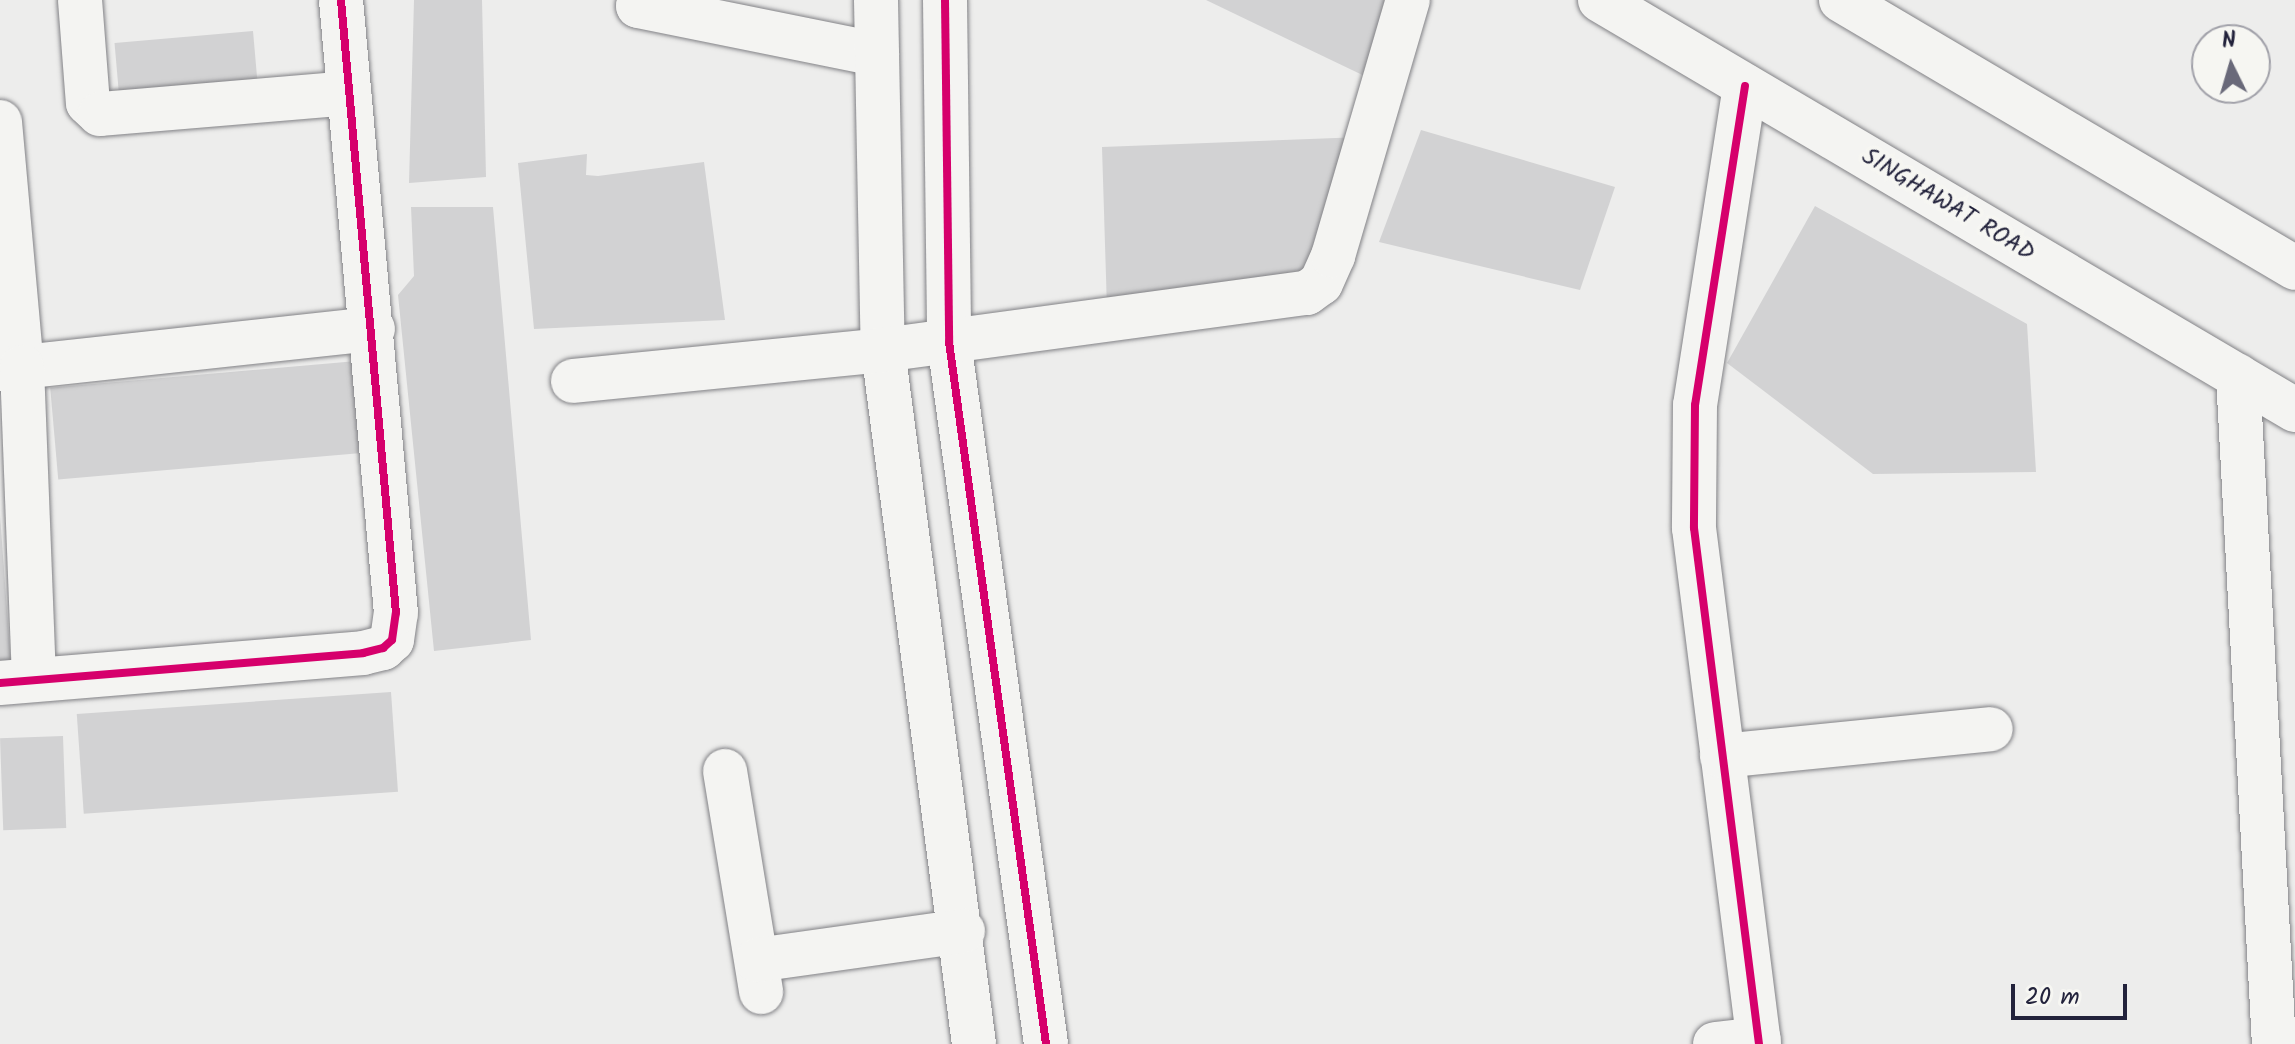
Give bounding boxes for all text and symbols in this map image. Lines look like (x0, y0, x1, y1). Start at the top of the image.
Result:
north arrow (2191, 24, 2271, 104)
text: N (2221, 24, 2237, 60)
street label: SINGHAWAT ROAD (1856, 142, 2040, 268)
scale bar (2015, 968, 2131, 1018)
text: 20 m (2025, 978, 2080, 1017)

